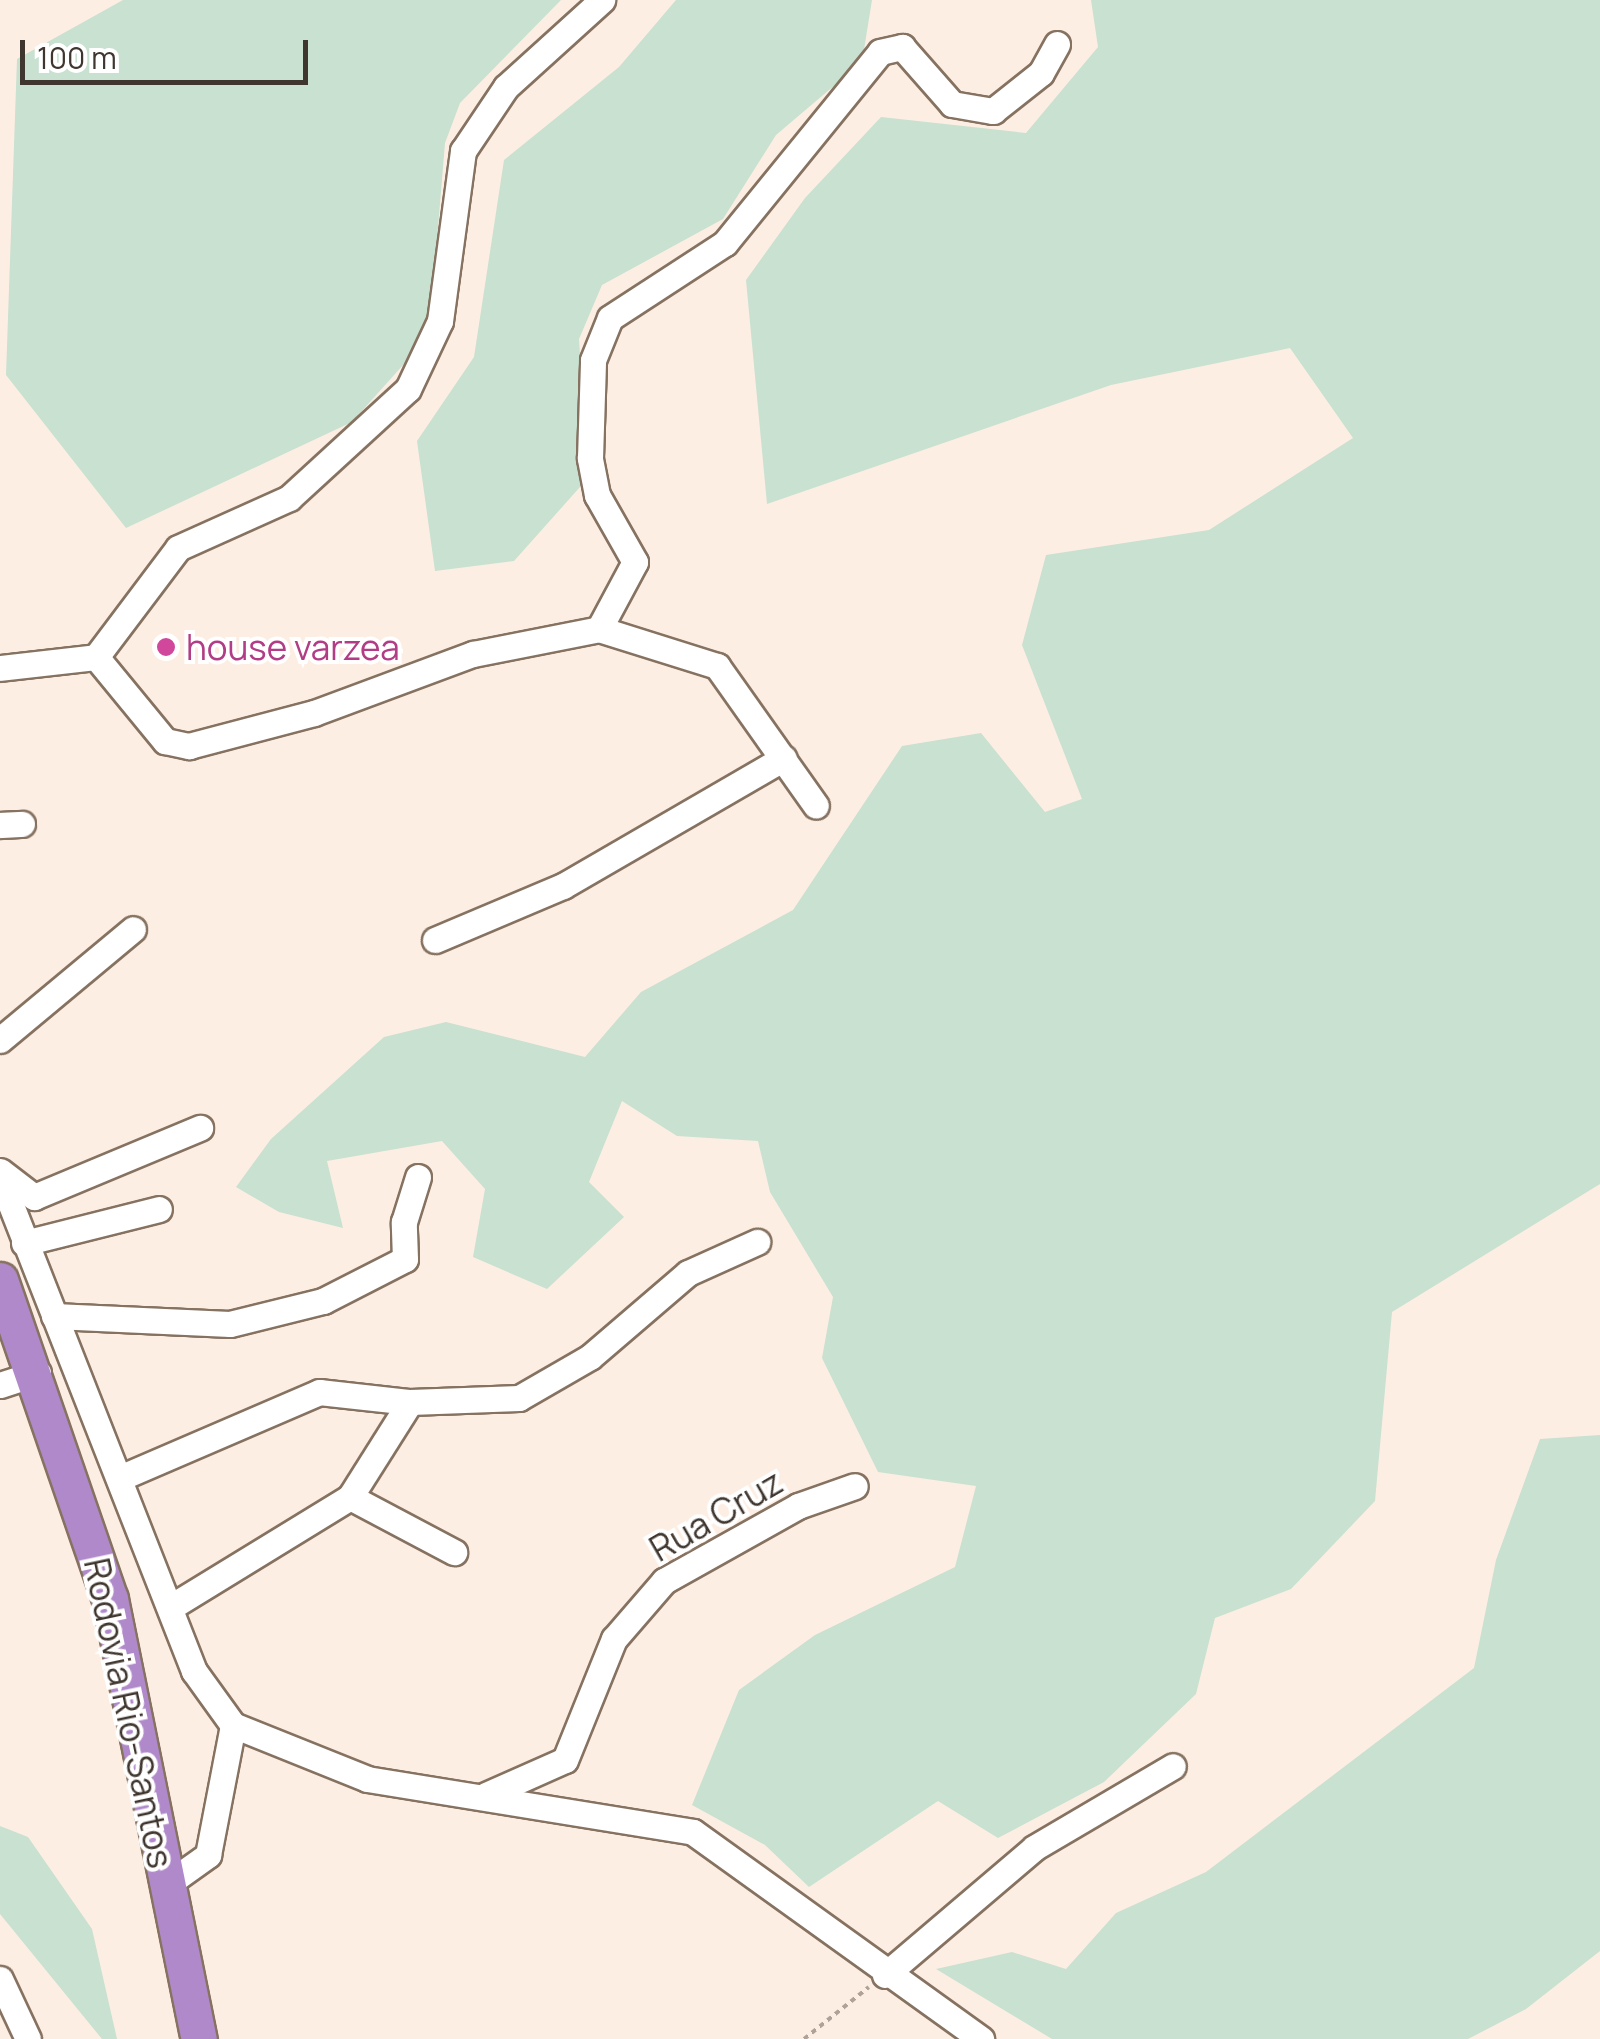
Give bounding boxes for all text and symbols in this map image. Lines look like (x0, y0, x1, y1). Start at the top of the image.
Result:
scale bar (25, 20, 312, 82)
text: 100 m (37, 37, 117, 78)
place label: house varzea (186, 626, 400, 668)
marker: house varzea (155, 636, 177, 658)
street label: Rua Cruz (642, 1460, 790, 1570)
street label: Rodovia Rio-Santos (76, 1554, 182, 1872)

